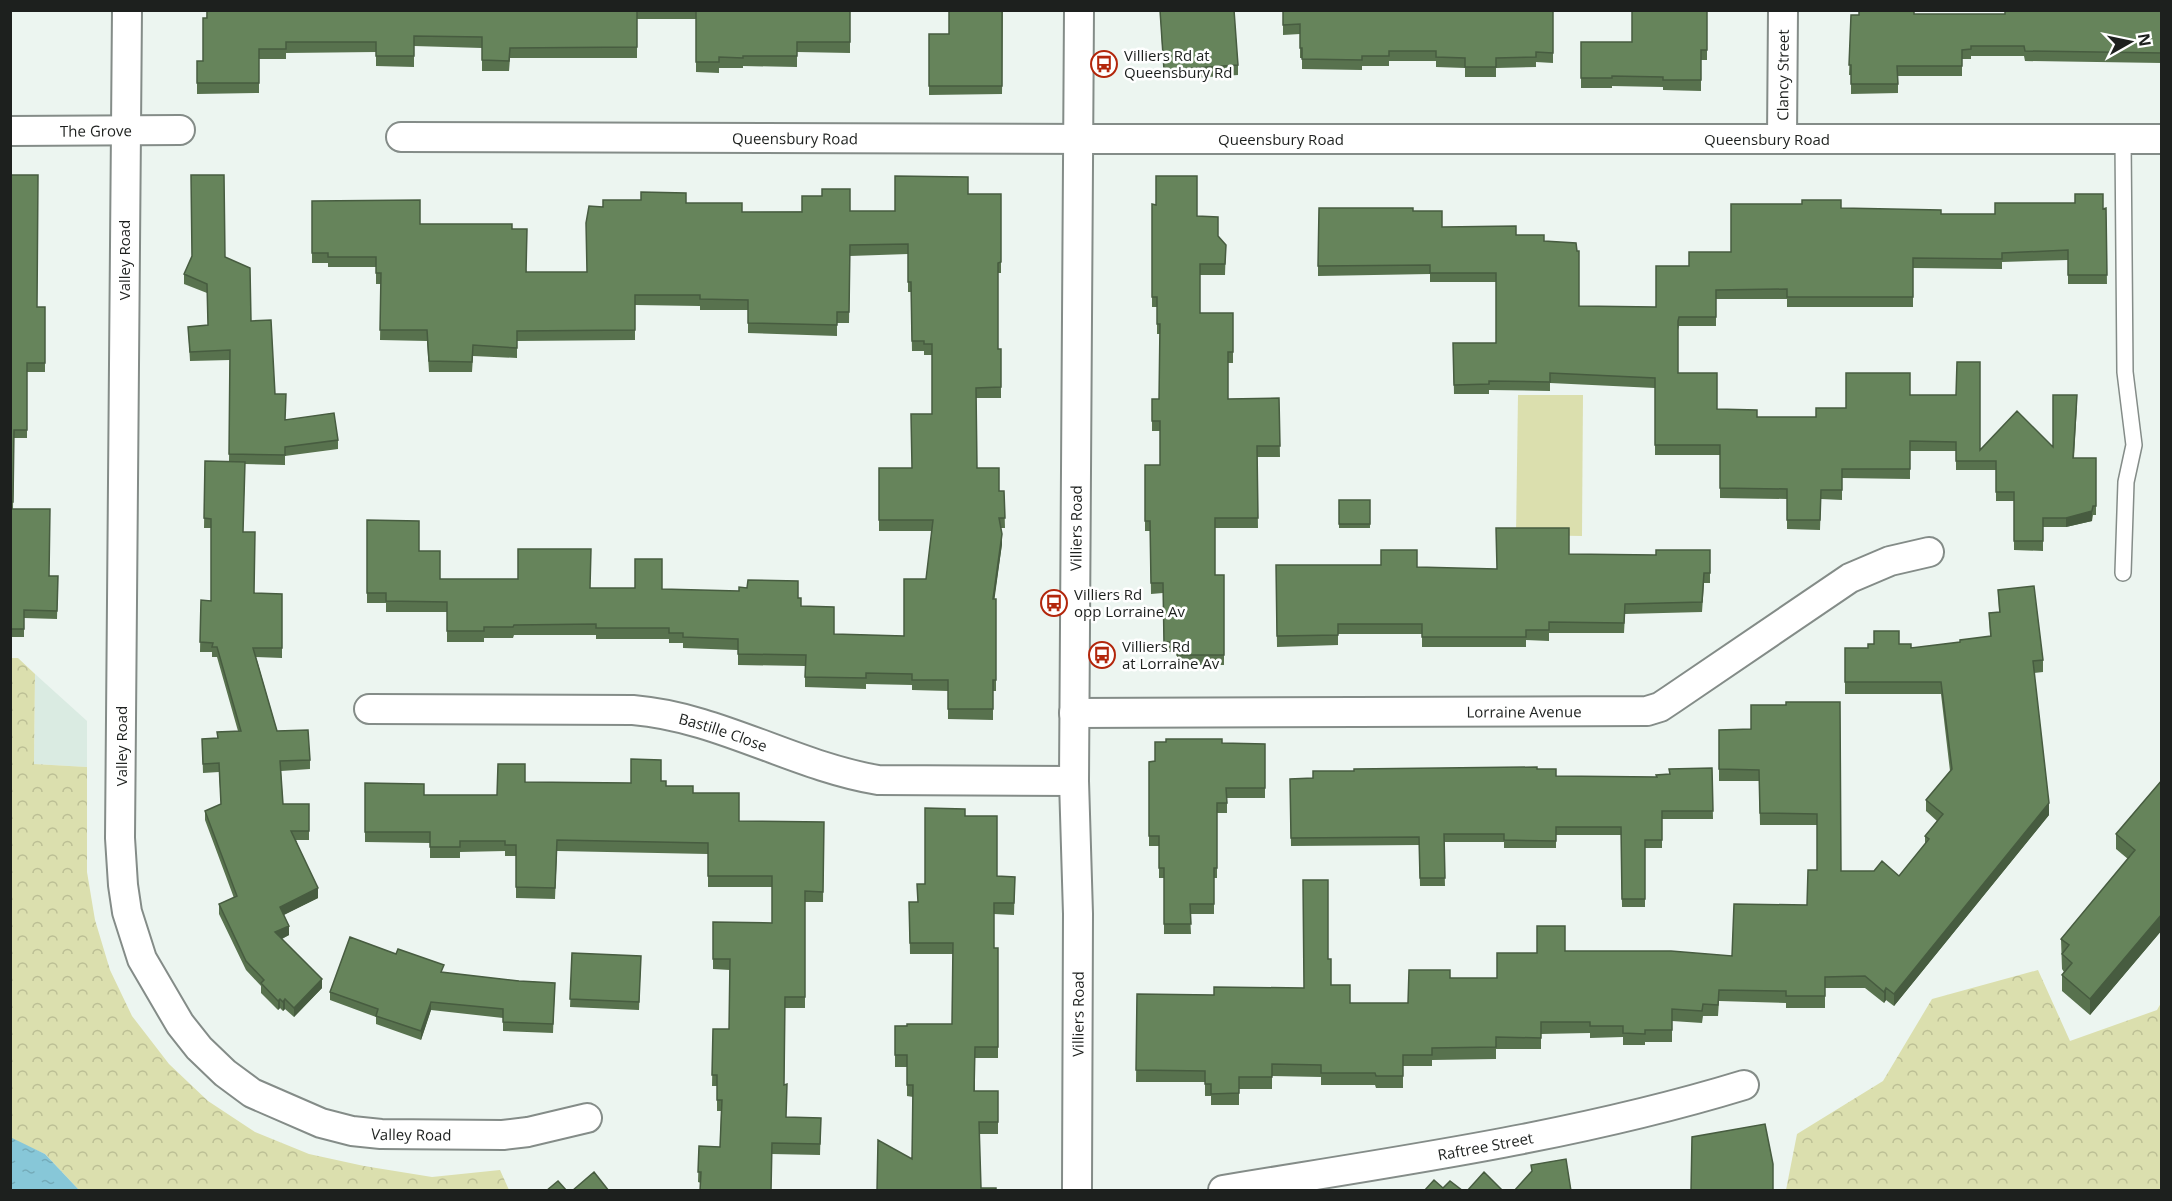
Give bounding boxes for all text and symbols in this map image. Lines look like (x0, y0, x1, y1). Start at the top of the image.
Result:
north arrow (2100, 12, 2160, 72)
street label: Clancy Street (1772, 29, 1793, 121)
text: N (2133, 32, 2157, 48)
place label: Villiers Rd at Queensbury Rd (1124, 45, 1232, 82)
bus stop icon: Villiers Rd at Queensbury Rd (1089, 49, 1119, 79)
street label: The Grove (60, 120, 132, 141)
street label: Queensbury Road (732, 128, 858, 148)
street label: Queensbury Road (1218, 129, 1344, 149)
street label: Queensbury Road (1704, 129, 1830, 149)
street label: Valley Road (114, 220, 134, 300)
street label: Villiers Road (1065, 485, 1086, 571)
place label: Villiers Rd opp Lorraine Av (1074, 584, 1186, 621)
bus stop icon: Villiers Rd opp Lorraine Av (1039, 588, 1069, 618)
place label: Villiers Rd at Lorraine Av (1122, 636, 1220, 673)
bus stop icon: Villiers Rd at Lorraine Av (1087, 640, 1117, 670)
street label: Lorraine Avenue (1466, 701, 1582, 722)
street label: Valley Road (111, 706, 131, 786)
street label: Bastille Close (677, 708, 770, 756)
street label: Villiers Road (1067, 971, 1088, 1057)
street label: Valley Road (370, 1123, 452, 1145)
street label: Raftree Street (1436, 1127, 1535, 1165)

